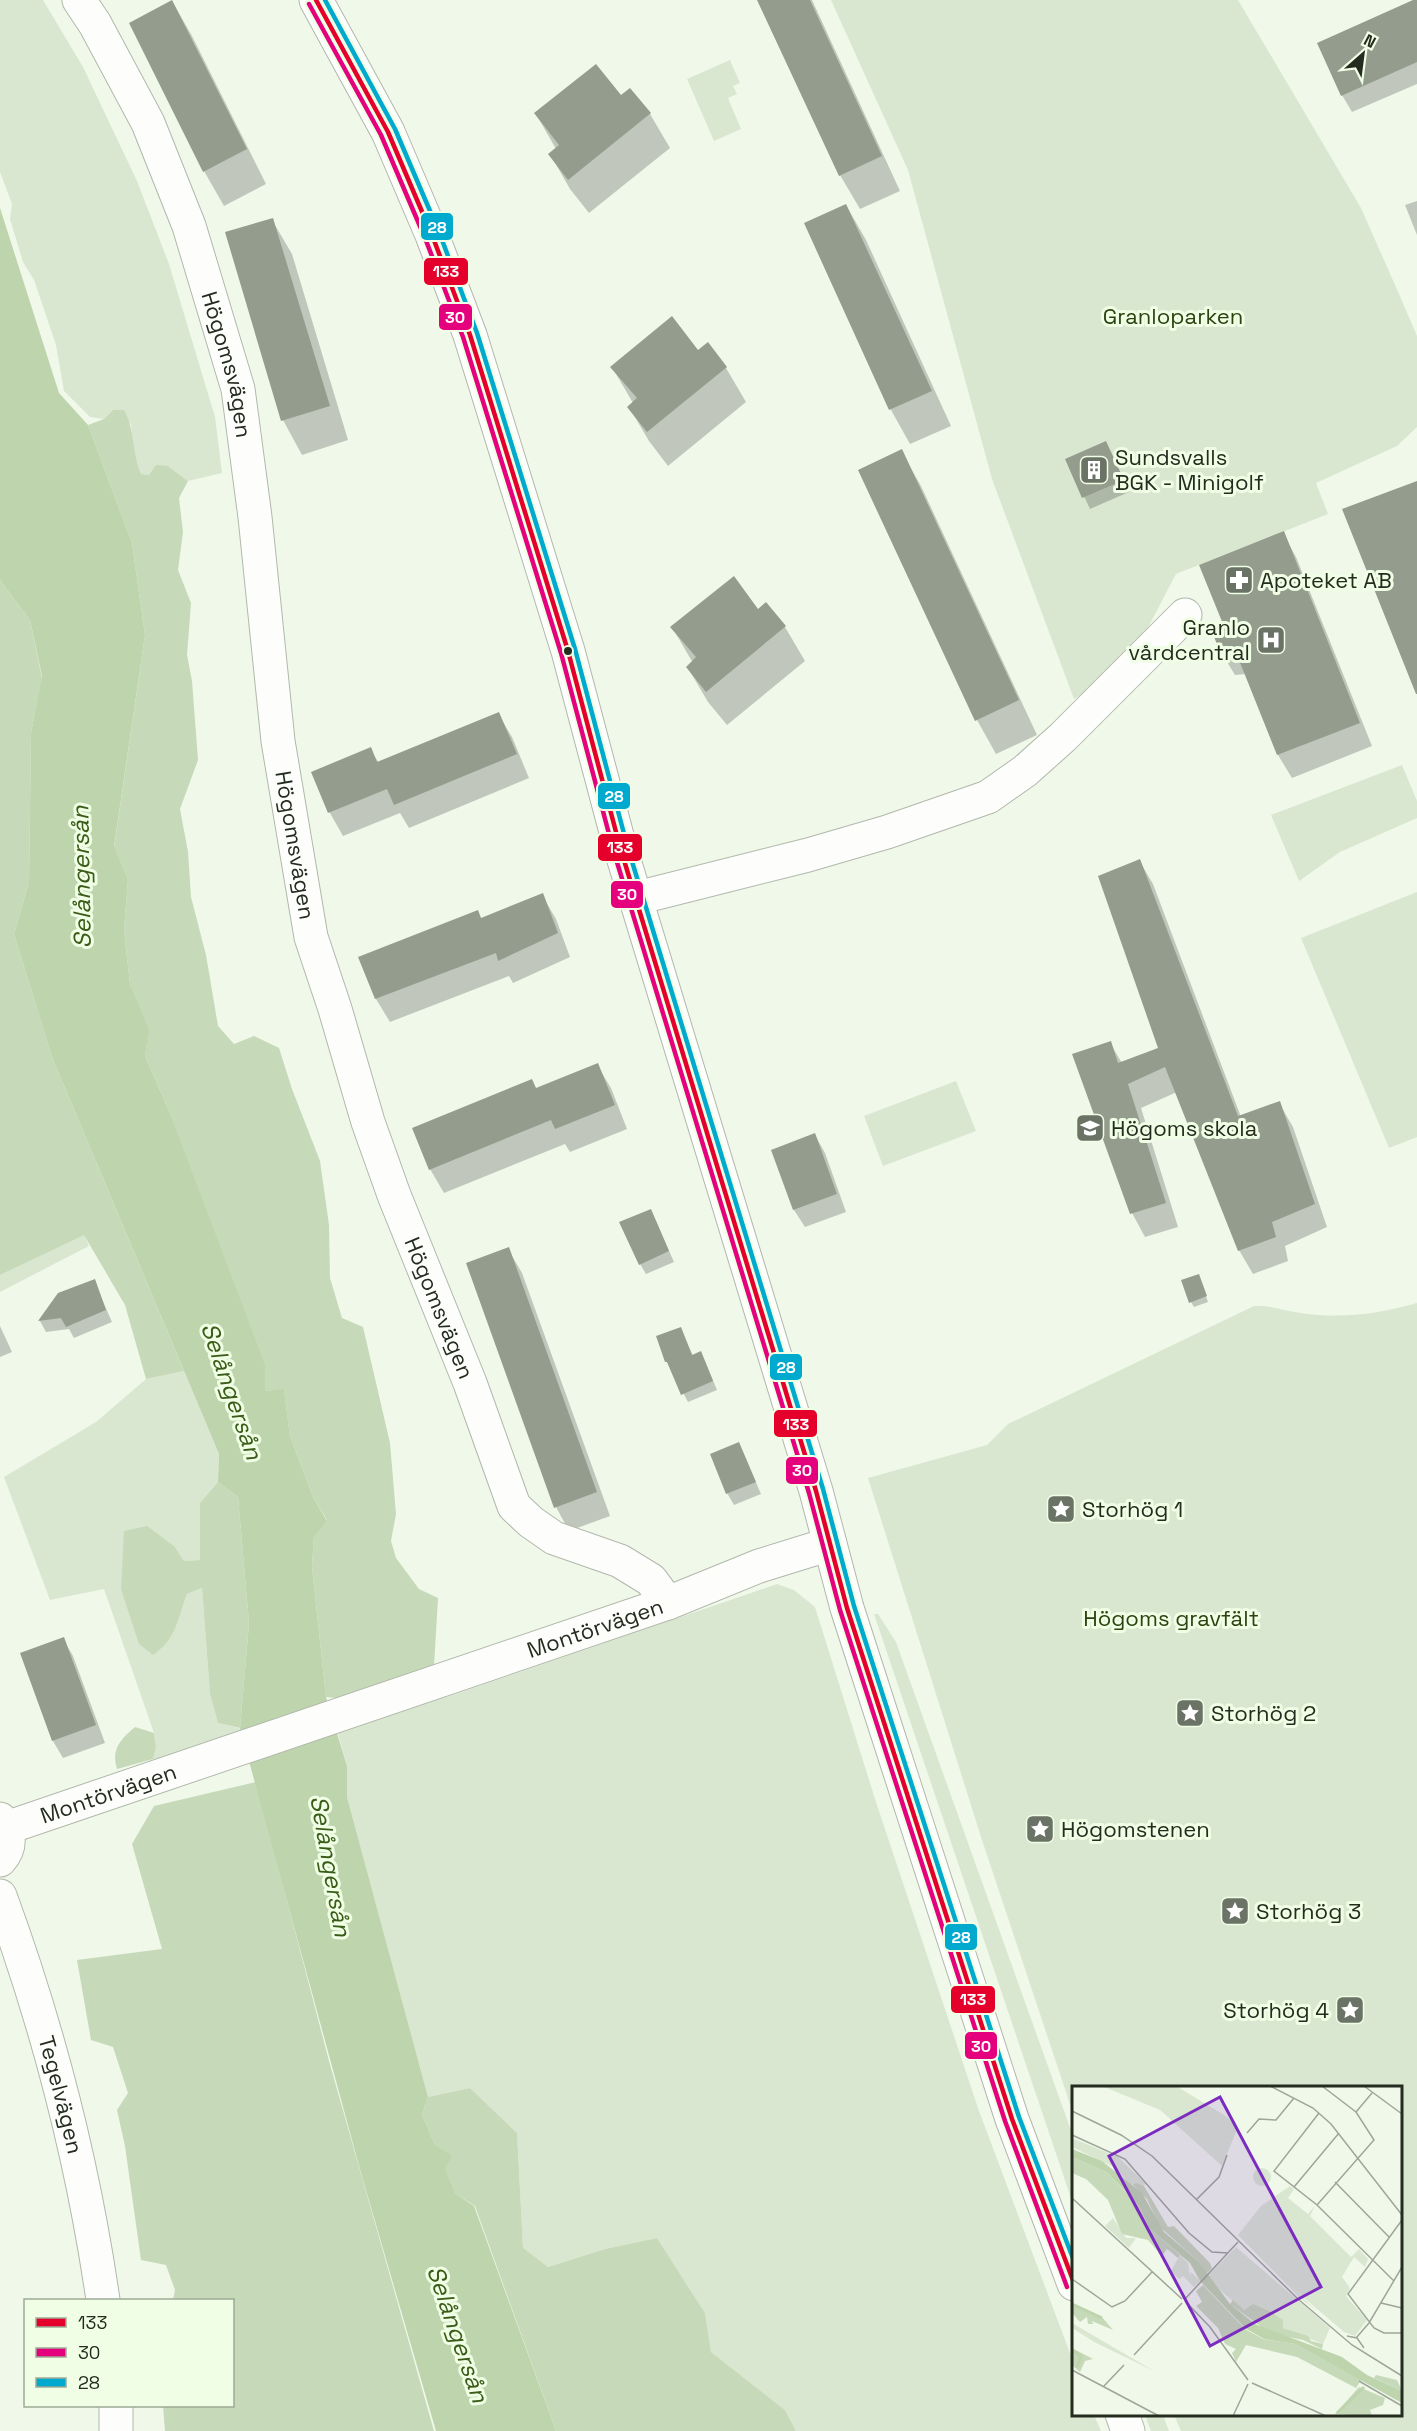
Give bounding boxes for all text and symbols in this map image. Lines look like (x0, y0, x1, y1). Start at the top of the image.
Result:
north arrow (1333, 24, 1393, 84)
text: N (1360, 29, 1379, 53)
line badge: 28 (420, 212, 454, 241)
text: 28 (427, 217, 447, 238)
line badge: 133 (423, 257, 469, 286)
text: 133 (433, 261, 460, 282)
street label: Högomsvägen (195, 288, 258, 439)
park label: Granloparken (1103, 302, 1243, 330)
line badge: 30 (438, 303, 473, 331)
text: 30 (445, 307, 465, 328)
place label: Sundsvalls BGK - Minigolf (1115, 443, 1264, 496)
building icon: Sundsvalls BGK - Minigolf (1078, 454, 1110, 486)
pharmacy icon: Apoteket AB (1223, 564, 1255, 596)
place label: Apoteket AB (1260, 566, 1392, 594)
place label: Granlo vårdcentral (1128, 613, 1250, 666)
hospital icon: Granlo vårdcentral (1255, 624, 1287, 656)
unlabelled marker (562, 645, 574, 657)
street label: Högomsvägen (269, 769, 322, 922)
line badge: 28 (597, 782, 631, 810)
text: 28 (604, 786, 624, 807)
water label: Selångersån (64, 804, 98, 949)
line badge: 133 (597, 833, 643, 862)
text: 133 (607, 837, 634, 858)
line badge: 30 (610, 880, 644, 909)
text: 30 (617, 884, 637, 905)
school or university icon: Högoms skola (1074, 1112, 1106, 1144)
place label: Högoms skola (1111, 1114, 1258, 1142)
street label: Högomsvägen (398, 1233, 481, 1383)
water label: Selångersån (194, 1318, 270, 1465)
line badge: 28 (769, 1353, 803, 1381)
text: 28 (776, 1357, 796, 1378)
line badge: 133 (773, 1409, 818, 1438)
text: 133 (783, 1414, 810, 1435)
line badge: 30 (785, 1456, 819, 1485)
text: 30 (792, 1460, 812, 1481)
place icon: Storhög 1 (1045, 1493, 1077, 1525)
place label: Storhög 1 (1082, 1495, 1183, 1523)
street label: Montörvägen (523, 1592, 667, 1664)
park label: Högoms gravfält (1083, 1604, 1259, 1632)
place icon: Storhög 2 (1174, 1697, 1206, 1729)
place label: Storhög 2 (1211, 1699, 1316, 1727)
street label: Montörvägen (37, 1757, 180, 1829)
water label: Selångersån (303, 1793, 359, 1940)
place icon: Högomstenen (1024, 1813, 1056, 1845)
place label: Högomstenen (1061, 1815, 1210, 1843)
place icon: Storhög 3 (1219, 1895, 1251, 1927)
place label: Storhög 3 (1256, 1897, 1361, 1925)
line badge: 28 (944, 1923, 978, 1951)
text: 28 (951, 1927, 971, 1948)
line badge: 133 (950, 1985, 996, 2014)
text: 133 (960, 1989, 987, 2010)
place icon: Storhög 4 (1334, 1994, 1366, 2026)
place label: Storhög 4 (1223, 1996, 1329, 2024)
line badge: 30 (964, 2031, 998, 2060)
street label: Tegelvägen (32, 2032, 90, 2156)
text: 30 (971, 2036, 991, 2057)
inset map (1072, 2086, 1402, 2416)
water label: Selångersån (420, 2261, 496, 2408)
legend (24, 2299, 234, 2407)
text: 133 (78, 2311, 107, 2334)
text: 30 (78, 2341, 100, 2364)
text: 28 (78, 2371, 100, 2394)

